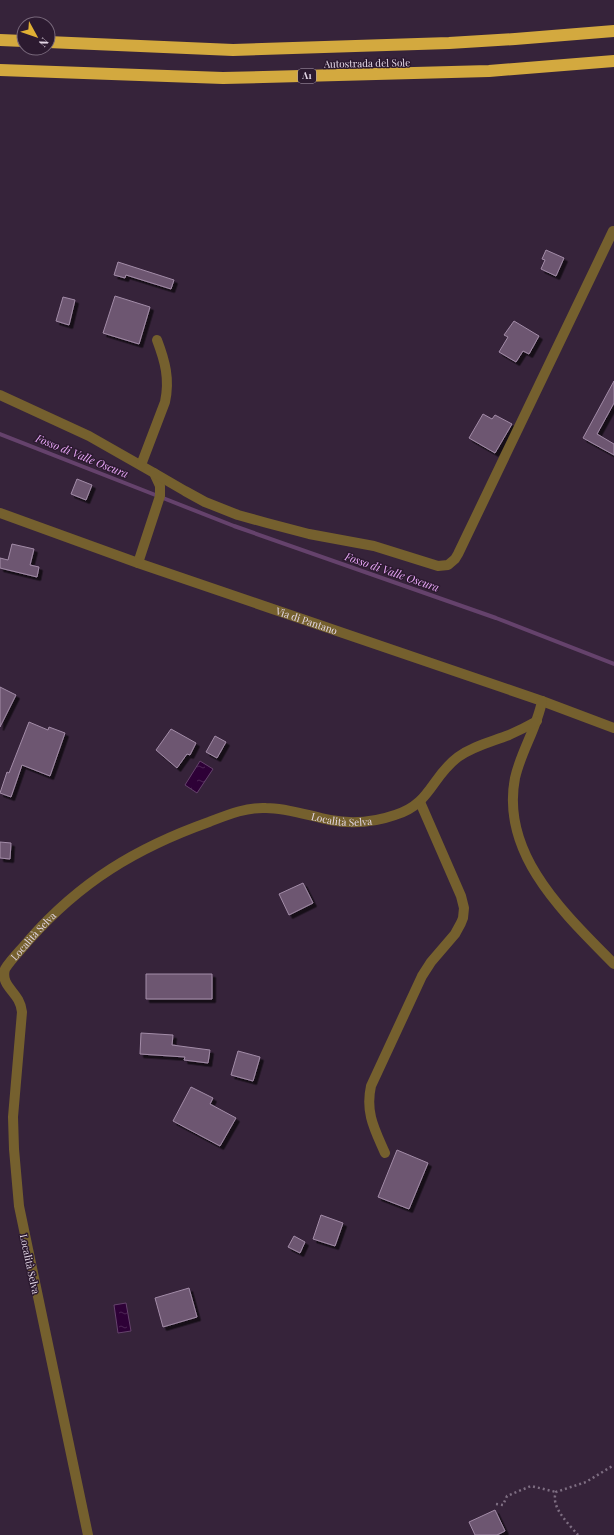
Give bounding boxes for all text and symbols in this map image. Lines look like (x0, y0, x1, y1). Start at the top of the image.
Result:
north arrow (16, 16, 56, 56)
text: N (36, 35, 52, 51)
street label: Autostrada del Sole (323, 55, 410, 71)
road number: A1 (298, 69, 316, 83)
water label: Fosso di Valle Oscura (33, 430, 131, 481)
water label: Fosso di Valle Oscura (342, 548, 442, 595)
street label: Via di Pantano (273, 603, 340, 638)
street label: Località Selva (310, 809, 373, 829)
street label: Località Selva (7, 909, 59, 963)
street label: Località Selva (17, 1233, 43, 1295)

